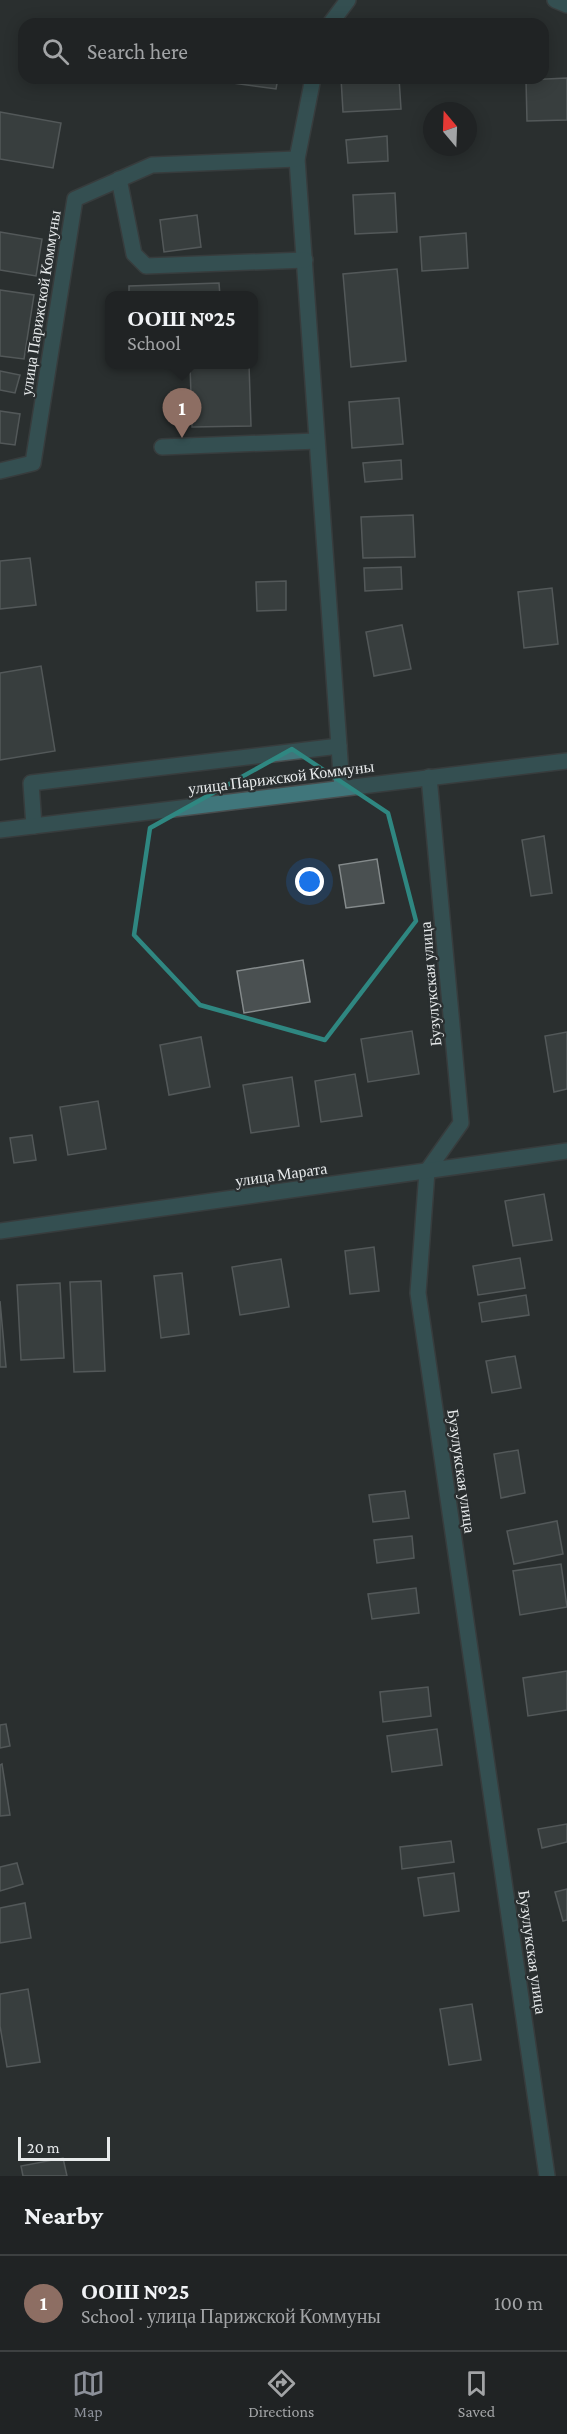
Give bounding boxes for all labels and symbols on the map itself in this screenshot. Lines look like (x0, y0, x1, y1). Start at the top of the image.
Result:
north arrow (423, 102, 477, 156)
street label: улица Парижской Коммуны (17, 209, 65, 397)
pin: 1 (162, 388, 201, 438)
street label: улица Парижской Коммуны (187, 758, 375, 798)
your location (295, 867, 324, 896)
street label: Бузулукская улица (417, 921, 445, 1047)
street label: улица Марата (234, 1160, 328, 1190)
street label: Бузулукская улица (443, 1408, 479, 1534)
street label: Бузулукская улица (514, 1889, 550, 2015)
scale bar (18, 2134, 110, 2162)

